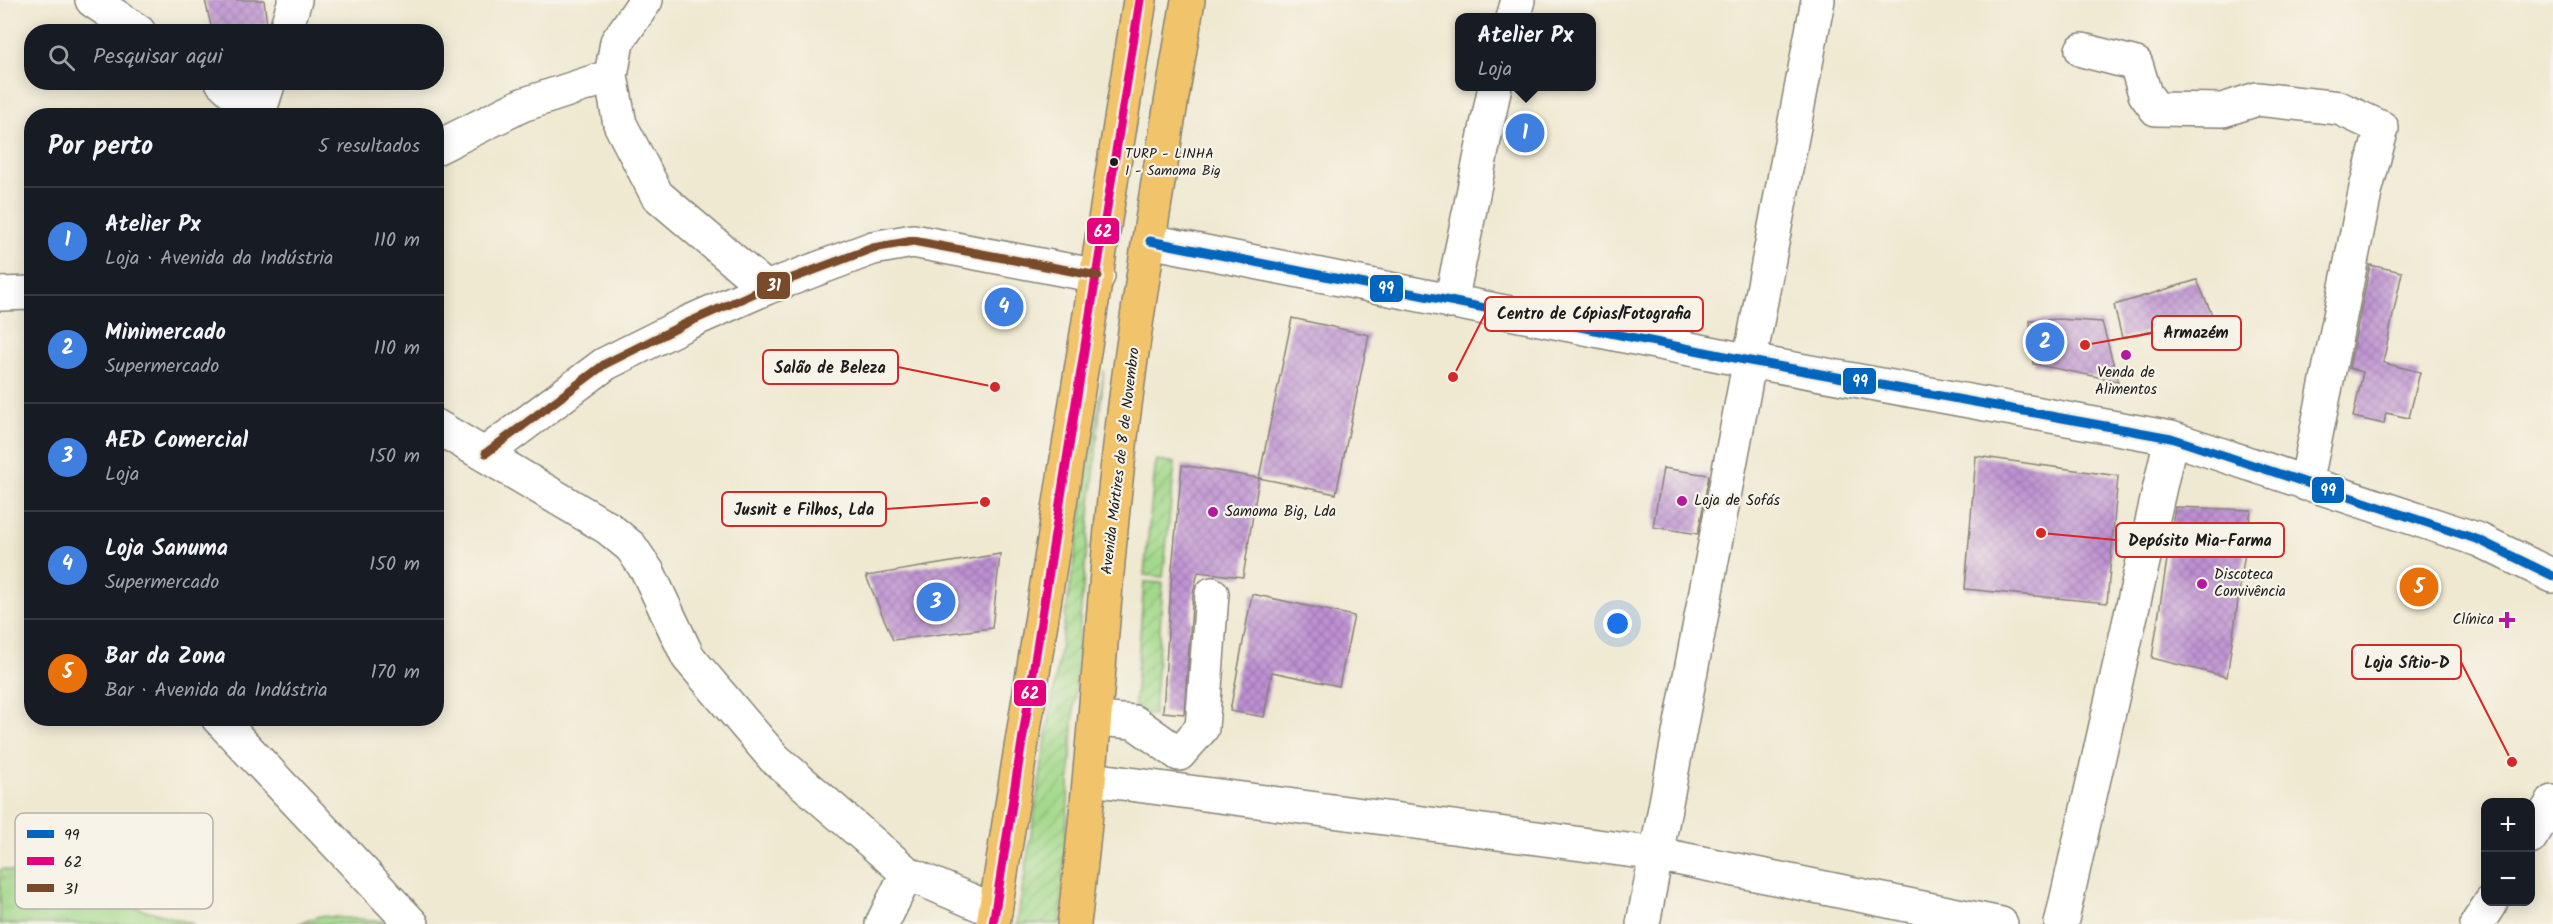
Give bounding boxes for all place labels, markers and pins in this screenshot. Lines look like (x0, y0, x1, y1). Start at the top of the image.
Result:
pin: 1 (1506, 110, 1544, 156)
place label: TURP - LINHA 1 - Samoma Big (1125, 143, 1221, 182)
marker: TURP - LINHA 1 - Samoma Big (1108, 156, 1120, 168)
pin: 4 (984, 284, 1024, 330)
callout: Centro de Cópias/Fotografia (1485, 297, 1703, 331)
callout: Armazém (2152, 316, 2241, 350)
pin: 2 (2026, 320, 2064, 364)
marker: Venda de Alimentos (2119, 348, 2133, 362)
callout: Salão de Beleza (763, 350, 898, 384)
place label: Venda de Alimentos (2095, 361, 2158, 402)
place label: Loja de Sofás (1694, 489, 1781, 513)
callout: Jusnit e Filhos, Lda (722, 492, 886, 526)
marker: Loja de Sofás (1675, 494, 1689, 508)
place label: Samoma Big, Lda (1225, 500, 1336, 524)
marker: Samoma Big, Lda (1206, 505, 1220, 519)
callout: Depósito Mia-Farma (2116, 523, 2284, 557)
place label: Discoteca Convivência (2214, 563, 2286, 604)
pin: 5 (2400, 564, 2438, 610)
marker: Discoteca Convivência (2195, 577, 2209, 591)
pin: 3 (916, 580, 956, 624)
place label: Clínica (2452, 608, 2494, 632)
marker: Clínica (2498, 611, 2516, 629)
callout: Loja Sítio-D (2352, 645, 2461, 679)

